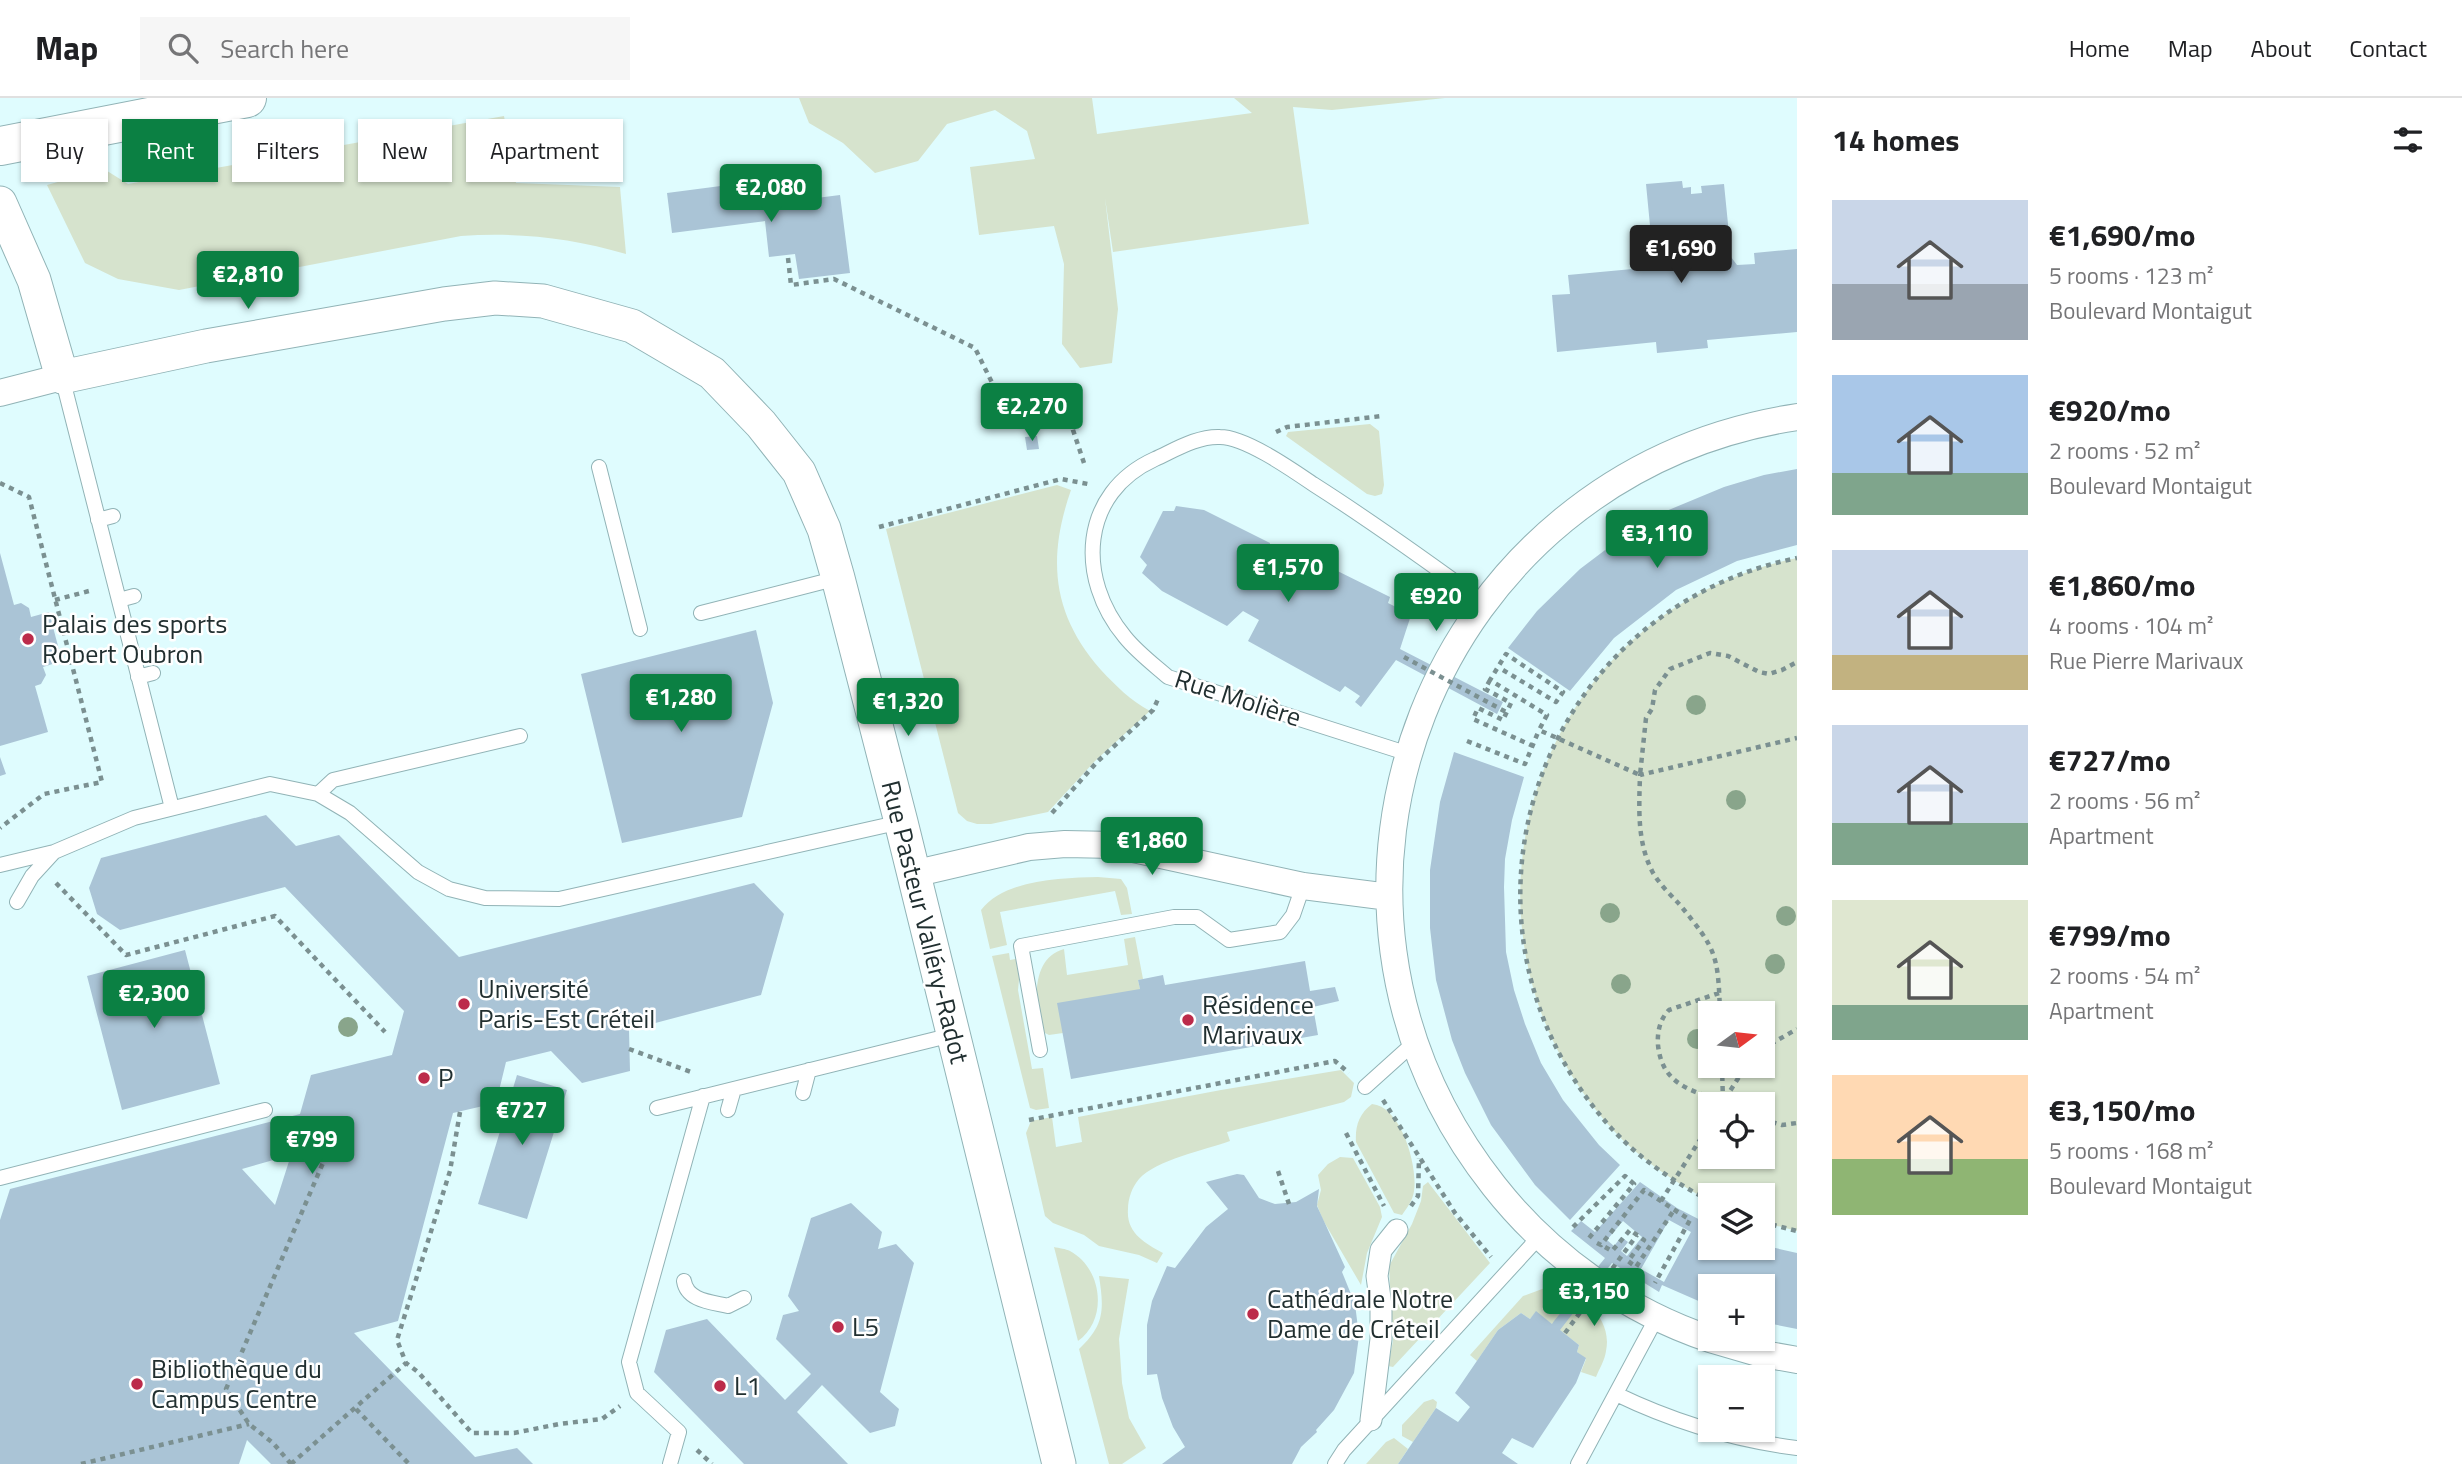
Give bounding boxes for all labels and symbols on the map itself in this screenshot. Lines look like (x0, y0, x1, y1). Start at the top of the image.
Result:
pin: €2,080 (714, 164, 828, 224)
pin: €1,690 (1624, 226, 1738, 285)
pin: €2,810 (191, 252, 305, 311)
pin: €2,270 (975, 384, 1089, 443)
pin: €3,110 (1600, 510, 1714, 570)
pin: €1,570 (1231, 545, 1345, 604)
pin: €920 (1395, 574, 1477, 633)
place label: Palais des sports Robert Oubron (42, 604, 227, 673)
marker: Palais des sports Robert Oubron (20, 631, 36, 647)
street label: Rue Molière (1170, 659, 1306, 736)
pin: €1,280 (624, 674, 738, 734)
pin: €1,320 (851, 678, 965, 738)
street label: Rue Pasteur Valléry-Radot (871, 776, 980, 1068)
pin: €1,860 (1095, 818, 1209, 877)
place label: Université Paris-Est Créteil (478, 969, 655, 1038)
pin: €2,300 (97, 970, 211, 1030)
place label: Résidence Marivaux (1202, 985, 1314, 1054)
marker: Université Paris-Est Créteil (456, 996, 472, 1012)
north arrow (1698, 1001, 1774, 1078)
marker: Résidence Marivaux (1180, 1012, 1196, 1028)
place label: P (438, 1058, 453, 1097)
marker: P (416, 1070, 432, 1086)
pin: €727 (481, 1088, 563, 1147)
pin: €799 (271, 1116, 353, 1176)
pin: €3,150 (1537, 1268, 1651, 1328)
place label: Cathédrale Notre Dame de Créteil (1267, 1279, 1453, 1348)
marker: Cathédrale Notre Dame de Créteil (1245, 1306, 1261, 1322)
place label: L5 (852, 1307, 879, 1346)
marker: L5 (830, 1319, 846, 1335)
place label: Bibliothèque du Campus Centre (151, 1349, 322, 1418)
place label: L1 (734, 1366, 761, 1405)
marker: Bibliothèque du Campus Centre (129, 1376, 145, 1392)
marker: L1 (712, 1378, 728, 1394)

